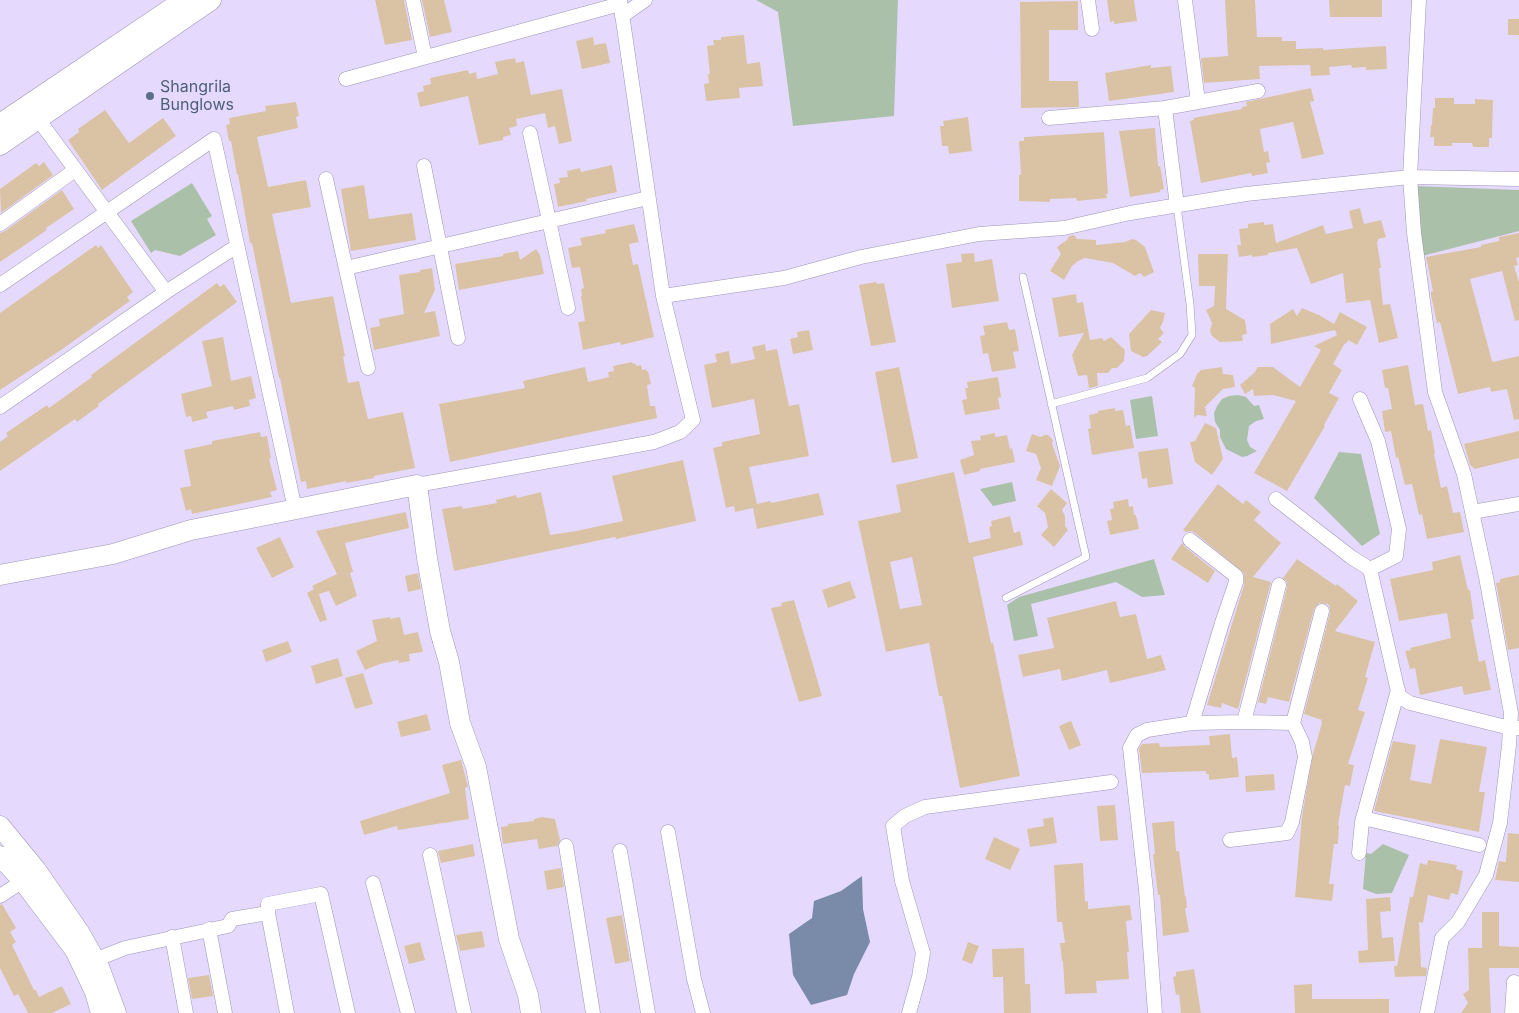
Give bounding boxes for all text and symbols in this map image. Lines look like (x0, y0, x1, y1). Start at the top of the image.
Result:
place label: Shangrila Bunglows (160, 77, 234, 115)
marker: Shangrila Bunglows (144, 90, 156, 102)

